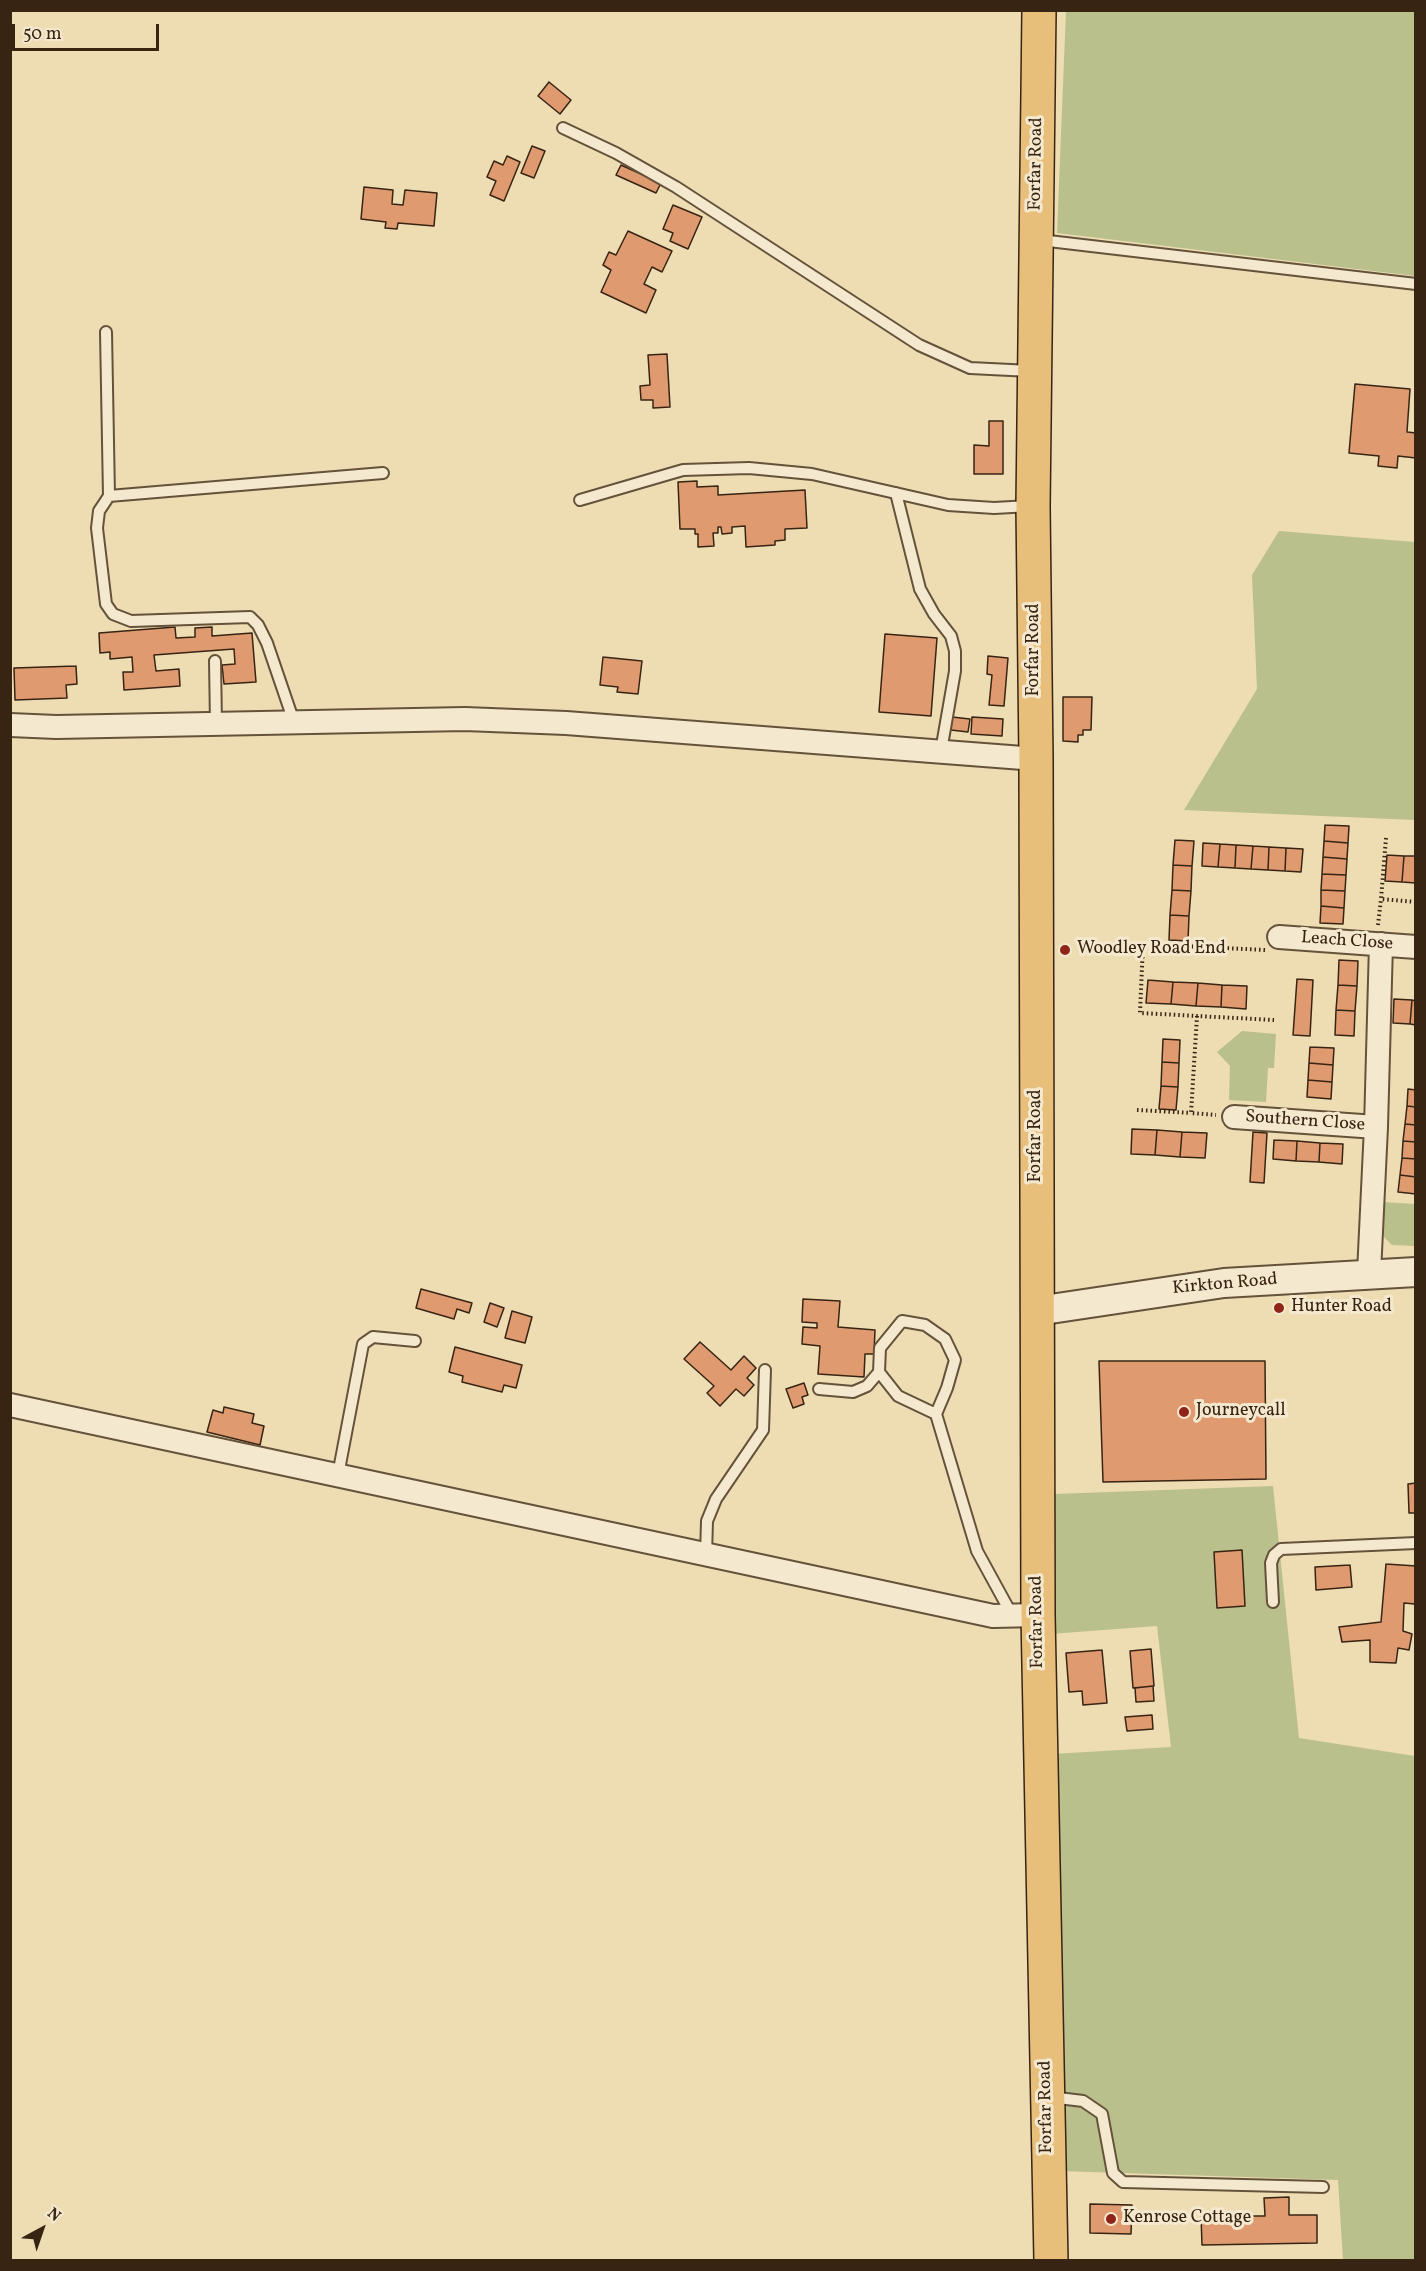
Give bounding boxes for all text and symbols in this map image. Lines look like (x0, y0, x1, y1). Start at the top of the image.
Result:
scale bar (15, 12, 162, 50)
text: 50 m (23, 22, 62, 47)
street label: Forfar Road (1025, 117, 1049, 211)
street label: Forfar Road (1024, 603, 1046, 697)
street label: Leach Close (1300, 928, 1394, 956)
place label: Woodley Road End (1077, 939, 1226, 961)
marker: Woodley Road End (1058, 943, 1072, 957)
street label: Forfar Road (1026, 1089, 1048, 1183)
street label: Southern Close (1244, 1107, 1366, 1137)
street label: Kirkton Road (1171, 1270, 1279, 1300)
place label: Hunter Road (1291, 1297, 1392, 1319)
marker: Hunter Road (1272, 1301, 1286, 1315)
place label: Journeycall (1196, 1401, 1286, 1423)
marker: Journeycall (1177, 1405, 1191, 1419)
street label: Forfar Road (1026, 1575, 1050, 1669)
street label: Forfar Road (1035, 2060, 1059, 2154)
north arrow (12, 2199, 72, 2259)
text: N (42, 2203, 65, 2227)
place label: Kenrose Cottage (1123, 2208, 1251, 2230)
marker: Kenrose Cottage (1104, 2212, 1118, 2226)

